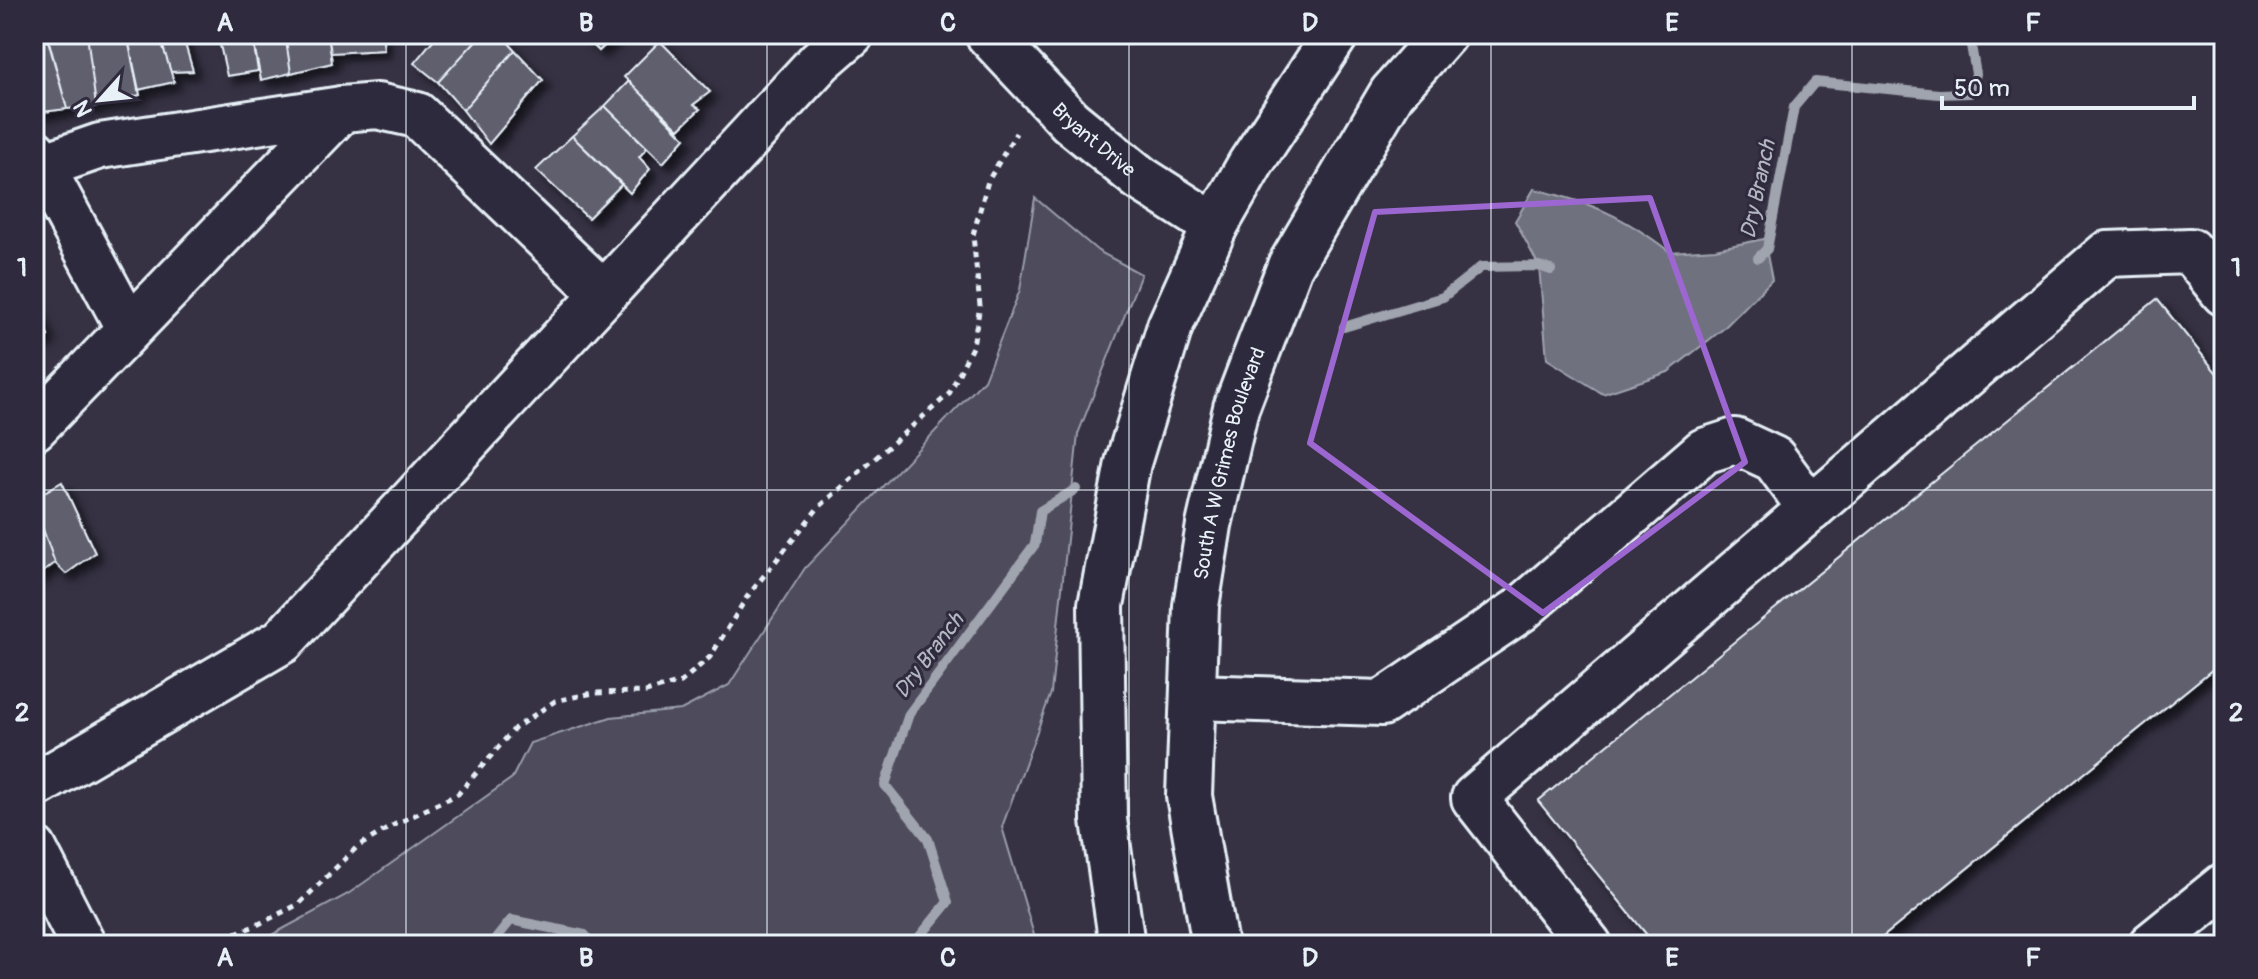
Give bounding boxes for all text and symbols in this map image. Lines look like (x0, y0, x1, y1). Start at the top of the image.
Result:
text: A (217, 7, 234, 39)
text: B (579, 7, 593, 39)
text: C (940, 7, 956, 39)
text: D (1302, 7, 1318, 39)
text: E (1665, 7, 1679, 39)
text: F (2025, 7, 2041, 39)
north arrow (60, 60, 140, 140)
scale bar (1942, 60, 2194, 110)
text: 50 m (1954, 74, 2010, 103)
text: N (67, 96, 99, 122)
street label: Bryant Drive (1046, 98, 1141, 183)
water label: Dry Branch (1734, 136, 1782, 241)
text: 1 (17, 252, 27, 284)
text: 1 (2231, 252, 2241, 284)
street label: South A W Grimes Boulevard (1188, 344, 1271, 581)
water label: Dry Branch (888, 606, 971, 704)
text: 2 (15, 697, 29, 729)
text: 2 (2229, 697, 2243, 729)
text: A (217, 942, 234, 974)
text: B (579, 942, 593, 974)
text: C (940, 942, 956, 974)
text: D (1302, 942, 1318, 974)
text: E (1665, 942, 1679, 974)
text: F (2025, 942, 2041, 974)

